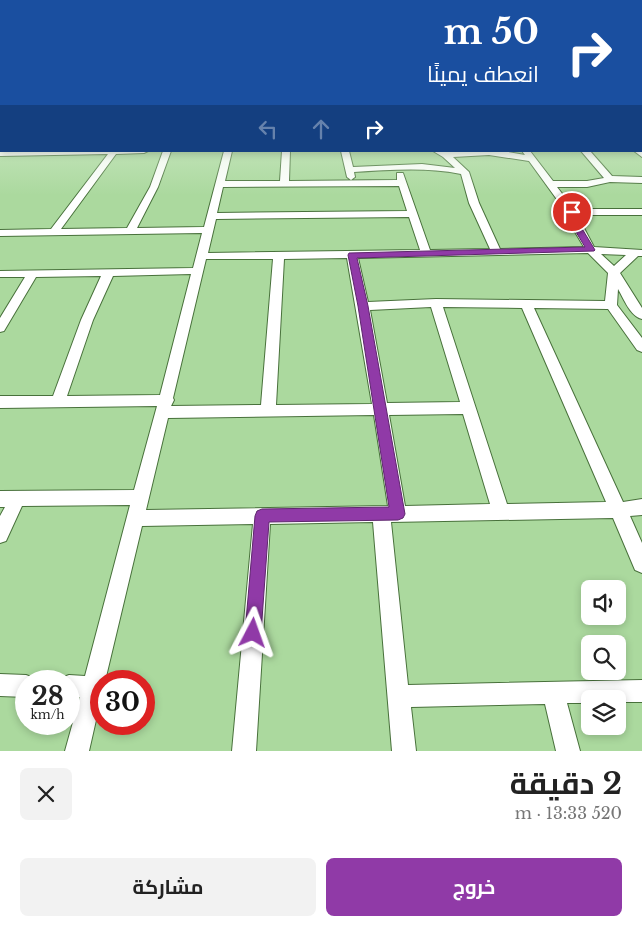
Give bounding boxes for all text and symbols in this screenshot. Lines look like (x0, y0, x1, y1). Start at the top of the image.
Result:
text: 50 m (444, 10, 539, 53)
icon: right (557, 20, 622, 85)
text: انعطف يمينًا (427, 61, 539, 88)
icon: left (254, 115, 282, 143)
icon: ahead (307, 115, 335, 143)
icon: right (360, 115, 388, 143)
pin (551, 191, 593, 233)
icon: arrive (558, 198, 586, 226)
map controls (581, 580, 626, 735)
button: sound (581, 580, 626, 625)
position arrow (226, 606, 278, 658)
button: search (581, 635, 626, 680)
speed limit sign: 30 (90, 670, 155, 735)
text: 28 (31, 681, 64, 712)
button: layers (581, 690, 626, 735)
text: km/h (30, 707, 65, 722)
text: 2 دقيقة (510, 765, 622, 802)
button: close (20, 768, 72, 820)
text: 520 m · 13:33 (515, 803, 622, 823)
button: مشاركة (20, 858, 316, 916)
button: خروج (326, 858, 622, 916)

